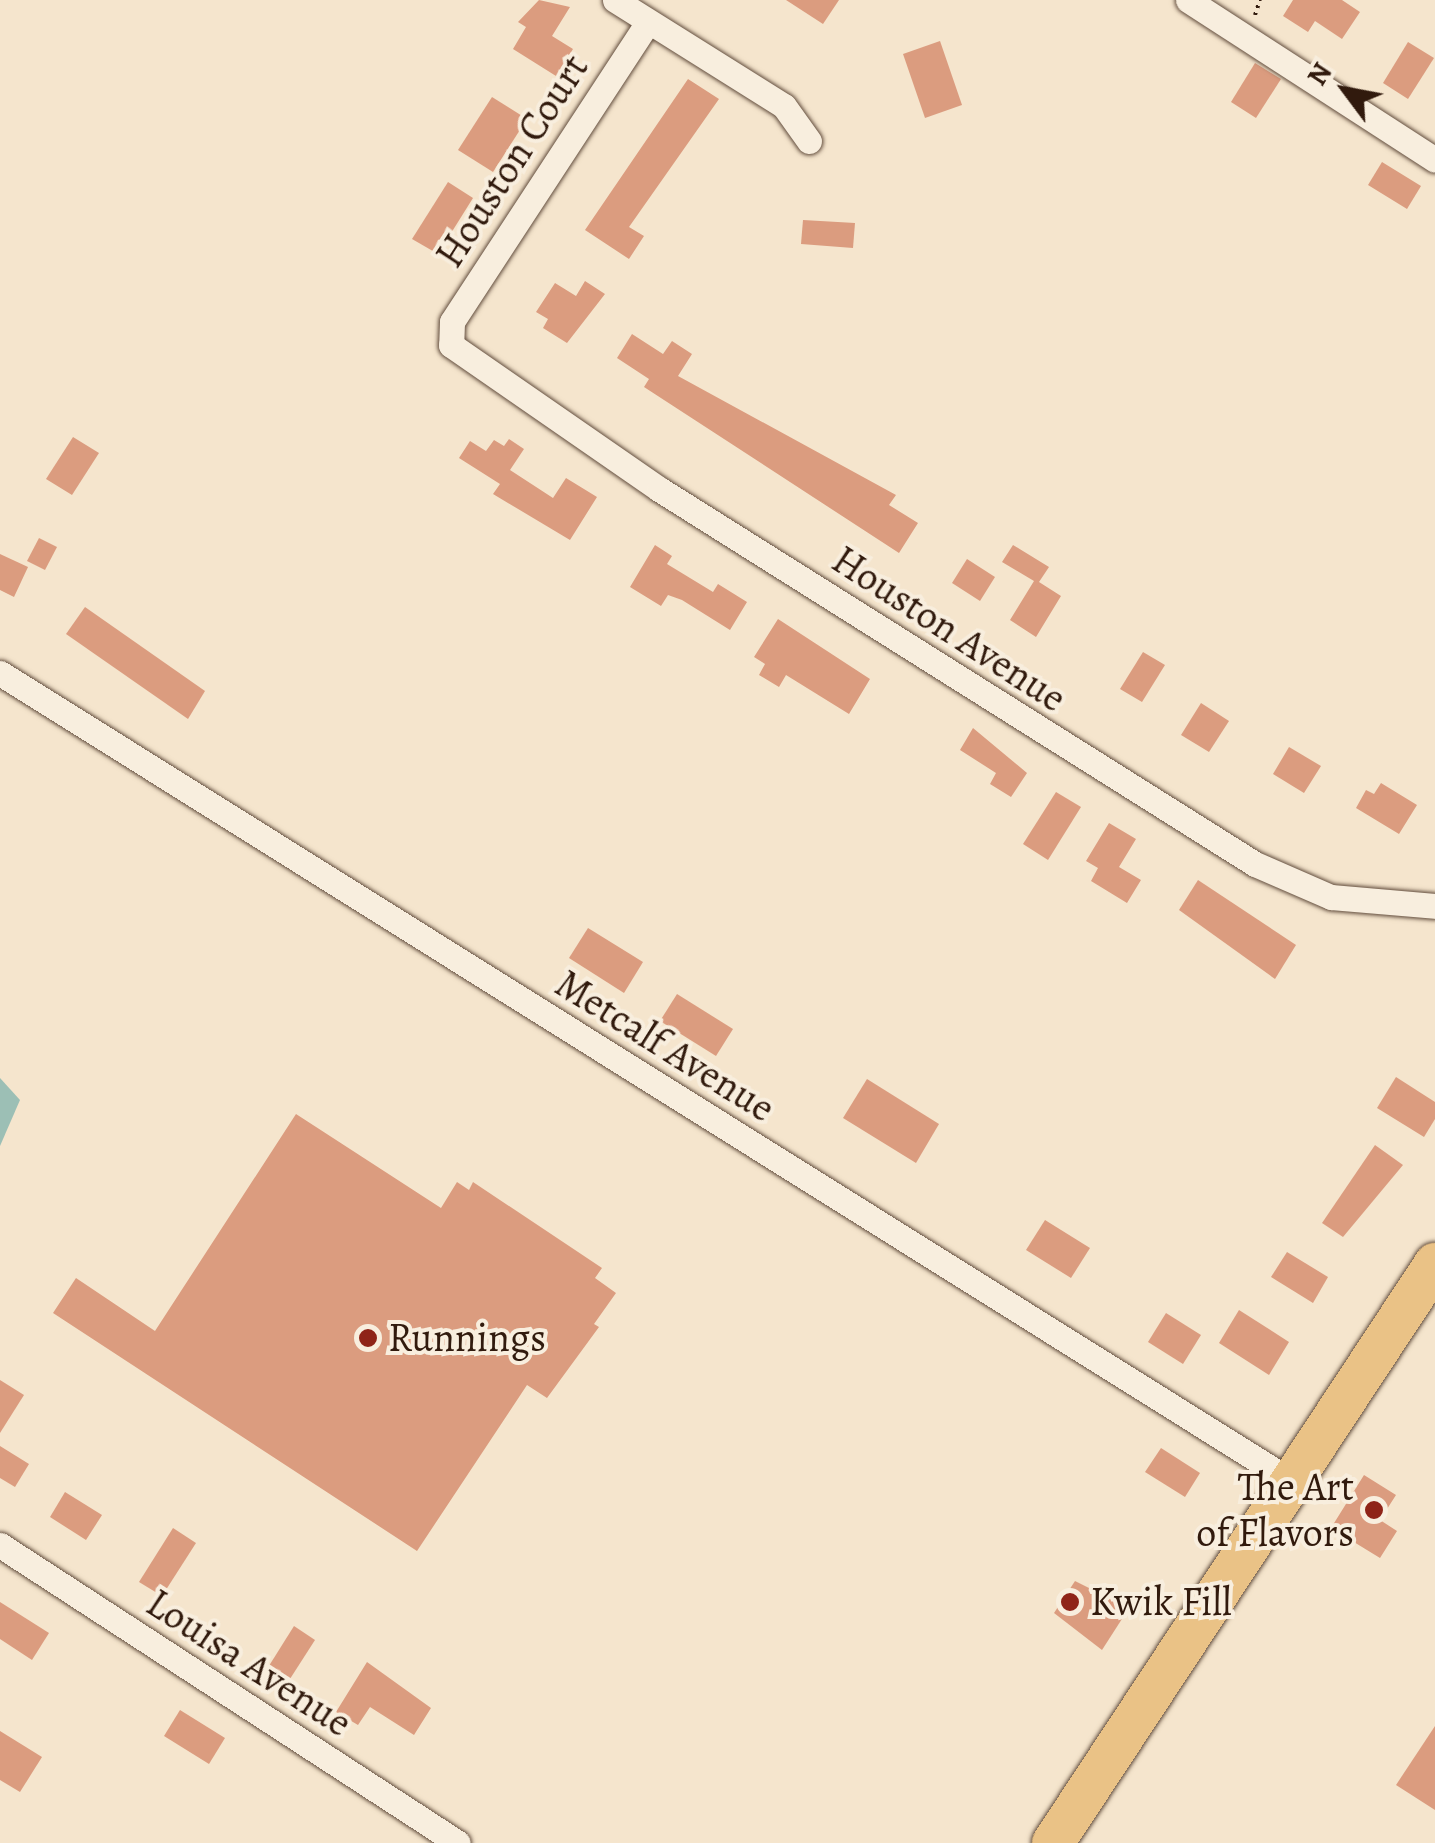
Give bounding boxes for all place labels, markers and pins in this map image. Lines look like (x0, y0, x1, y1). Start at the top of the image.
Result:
place label: Runnings (388, 1314, 546, 1362)
marker: Runnings (357, 1327, 379, 1349)
place label: The Art of Flavors (1196, 1463, 1354, 1557)
marker: The Art of Flavors (1363, 1499, 1385, 1521)
place label: Kwik Fill (1090, 1578, 1232, 1626)
marker: Kwik Fill (1059, 1591, 1081, 1613)

